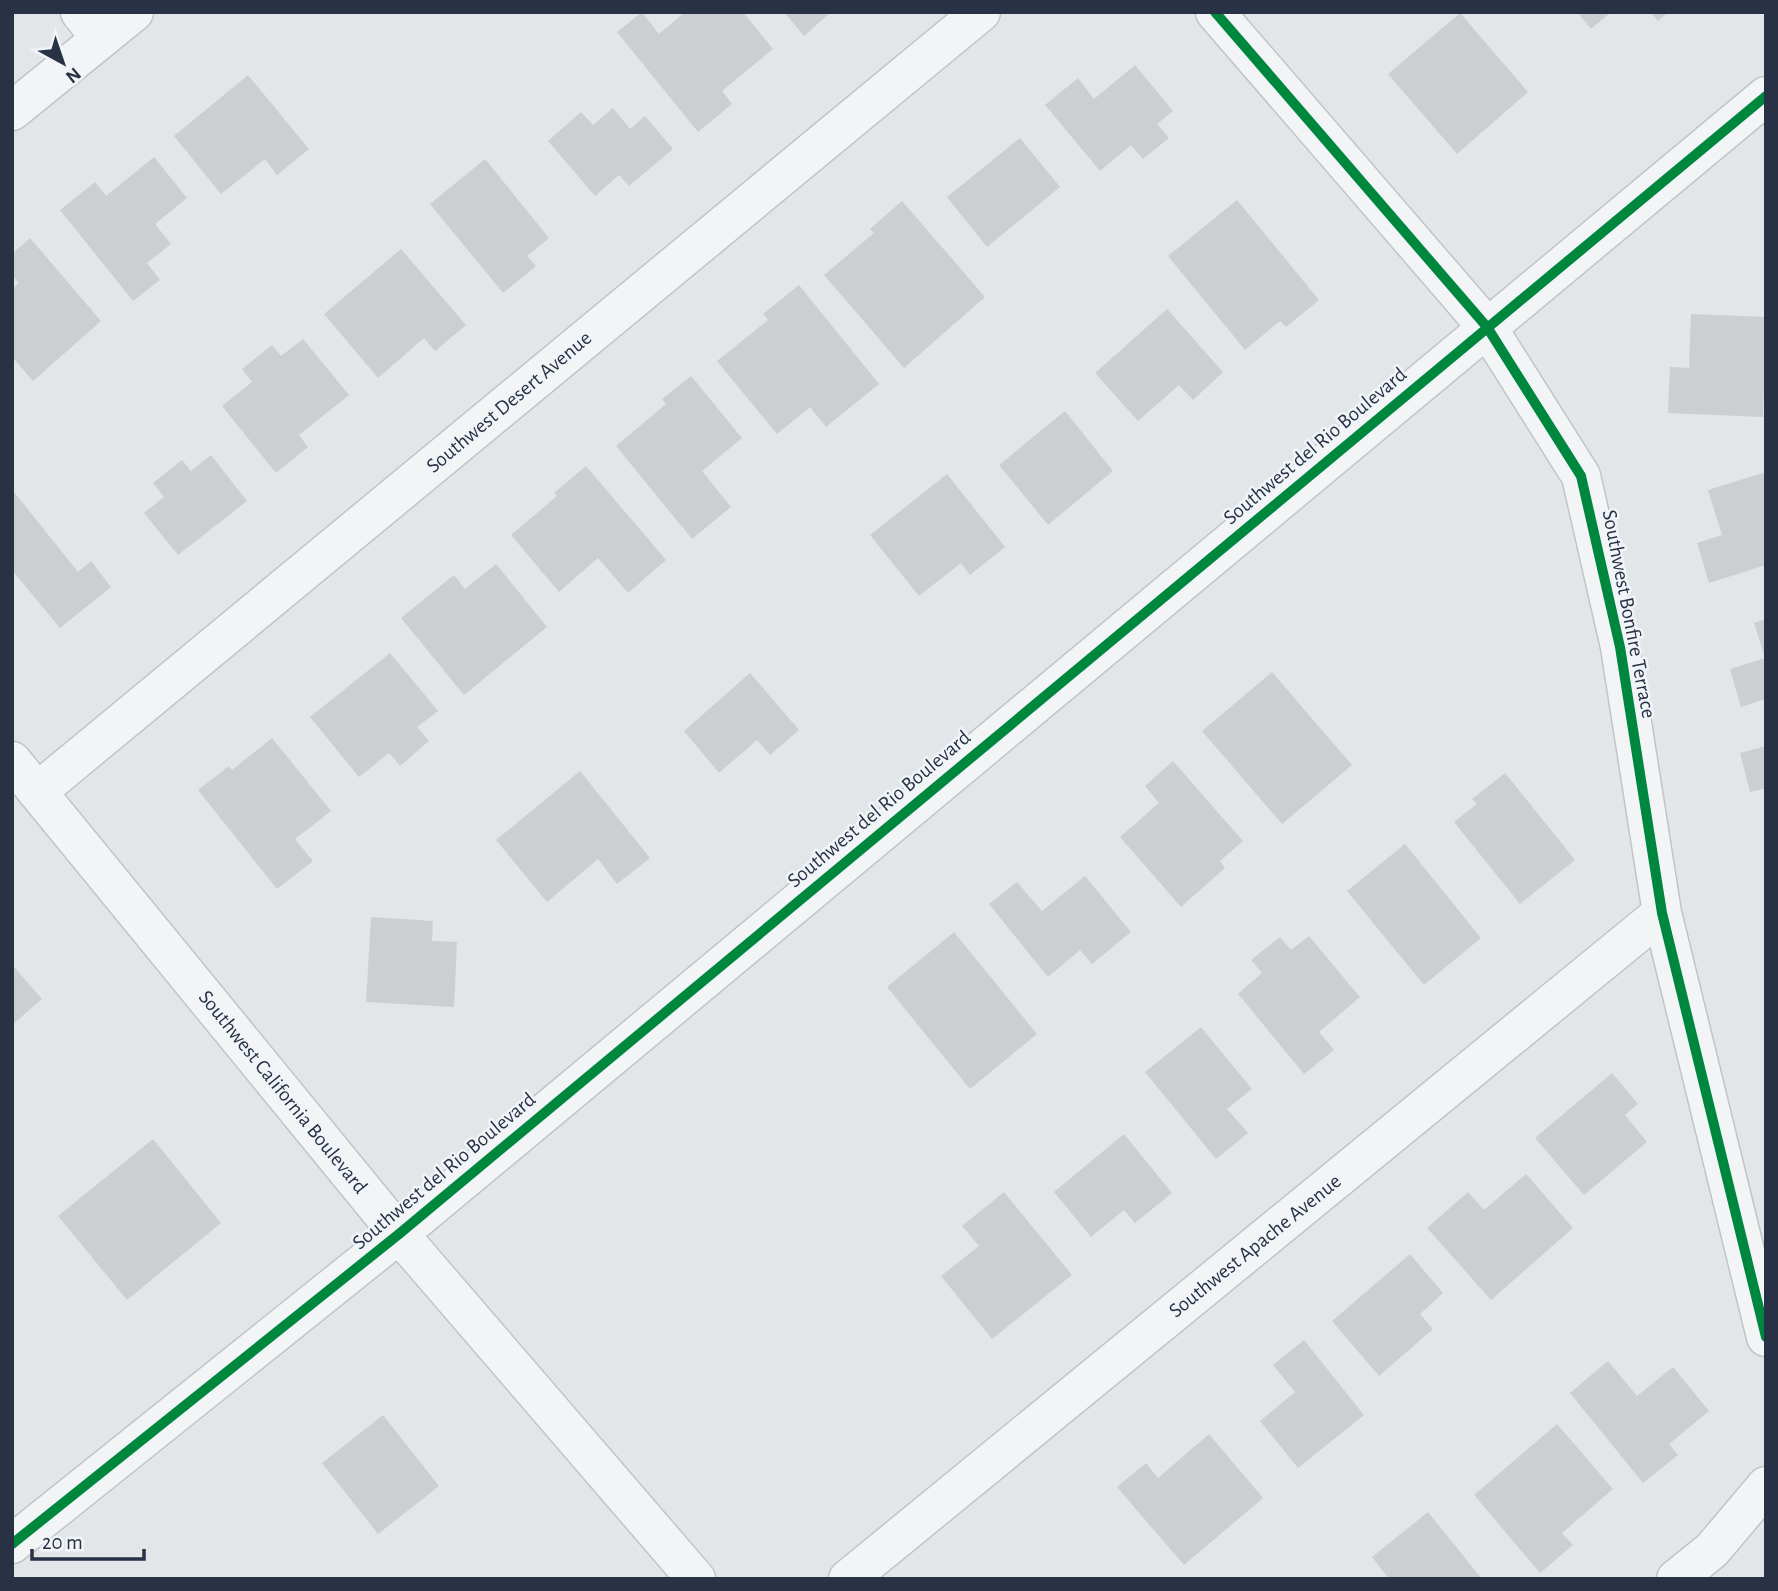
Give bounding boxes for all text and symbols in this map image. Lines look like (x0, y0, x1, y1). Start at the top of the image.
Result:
north arrow (28, 28, 98, 98)
text: N (62, 63, 84, 86)
street label: Southwest Desert Avenue (423, 327, 595, 477)
street label: Southwest del Rio Boulevard (1220, 363, 1411, 528)
street label: Southwest Bonfire Terrace (1598, 508, 1660, 720)
street label: Southwest del Rio Boulevard (784, 726, 975, 891)
street label: Southwest California Boulevard (195, 986, 371, 1198)
street label: Southwest del Rio Boulevard (349, 1088, 540, 1253)
street label: Southwest Apache Avenue (1165, 1170, 1345, 1322)
scale bar (32, 1518, 144, 1562)
text: 20 m (42, 1532, 83, 1553)

